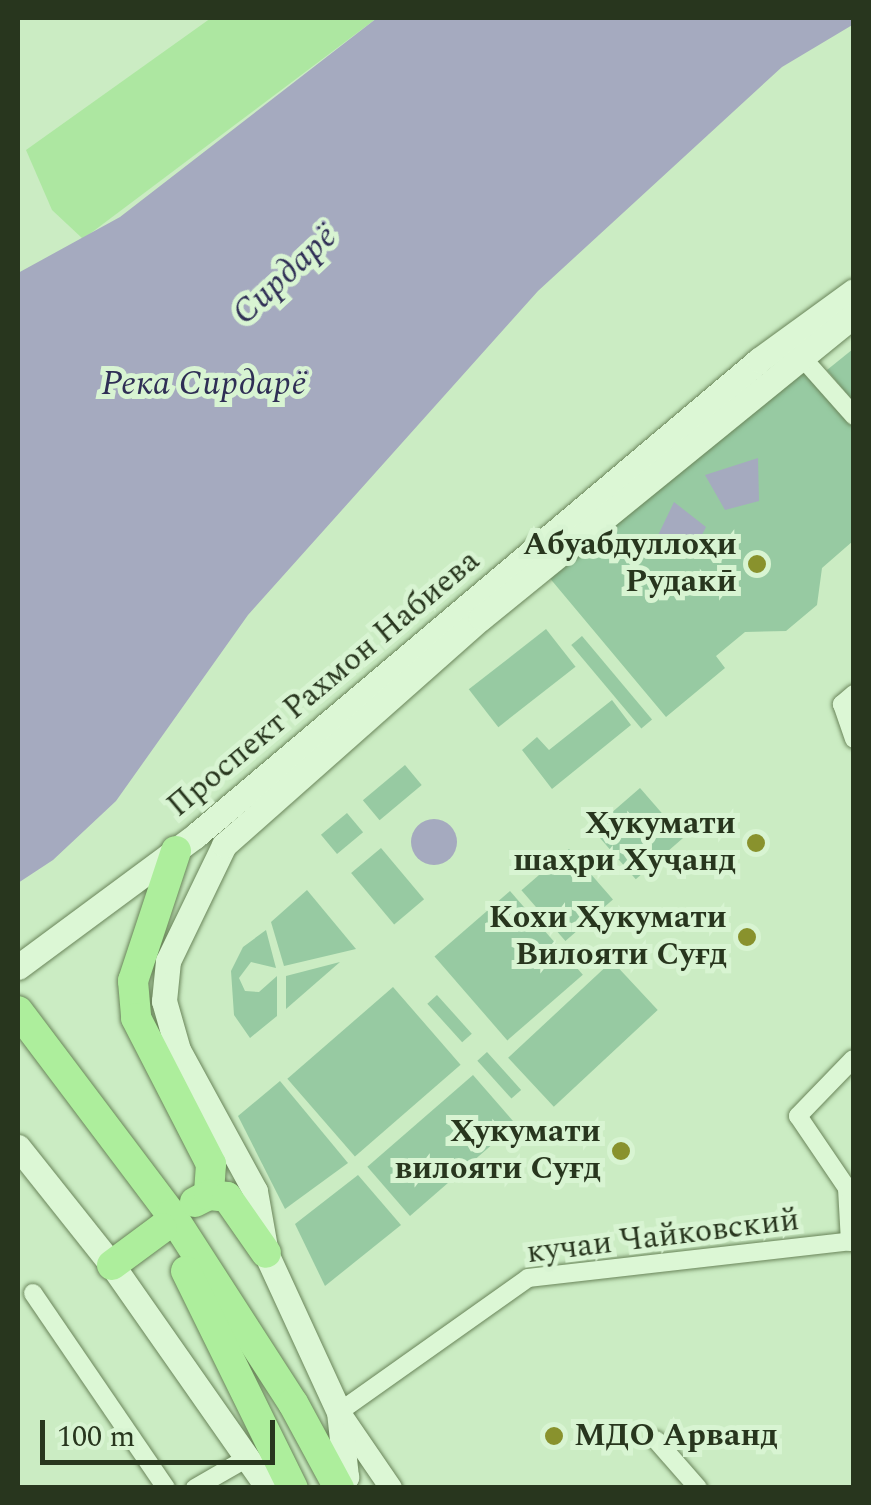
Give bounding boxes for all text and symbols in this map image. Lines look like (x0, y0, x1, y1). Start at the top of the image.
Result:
water label: Сирдарё (224, 216, 346, 334)
water label: Река Сирдарё (101, 363, 307, 405)
place label: Абуабдуллоҳи Рудакӣ (523, 527, 737, 602)
street label: Проспект Рахмон Набиева (160, 542, 488, 826)
marker: Абуабдуллоҳи Рудакӣ (746, 553, 768, 575)
place label: Ҳукумати шаҳри Хуҷанд (513, 806, 736, 881)
marker: Ҳукумати шаҳри Хуҷанд (745, 832, 767, 854)
place label: Кохи Ҳукумати Вилояти Суғд (489, 900, 727, 975)
marker: Кохи Ҳукумати Вилояти Суғд (736, 926, 758, 948)
place label: Ҳукумати вилояти Суғд (394, 1114, 601, 1189)
marker: Ҳукумати вилояти Суғд (610, 1140, 632, 1162)
street label: кучаи Чайковский (525, 1201, 801, 1273)
scale bar (45, 1400, 280, 1462)
text: 100 m (57, 1414, 135, 1460)
place label: МДО Арванд (574, 1417, 778, 1455)
marker: МДО Арванд (543, 1425, 565, 1447)

